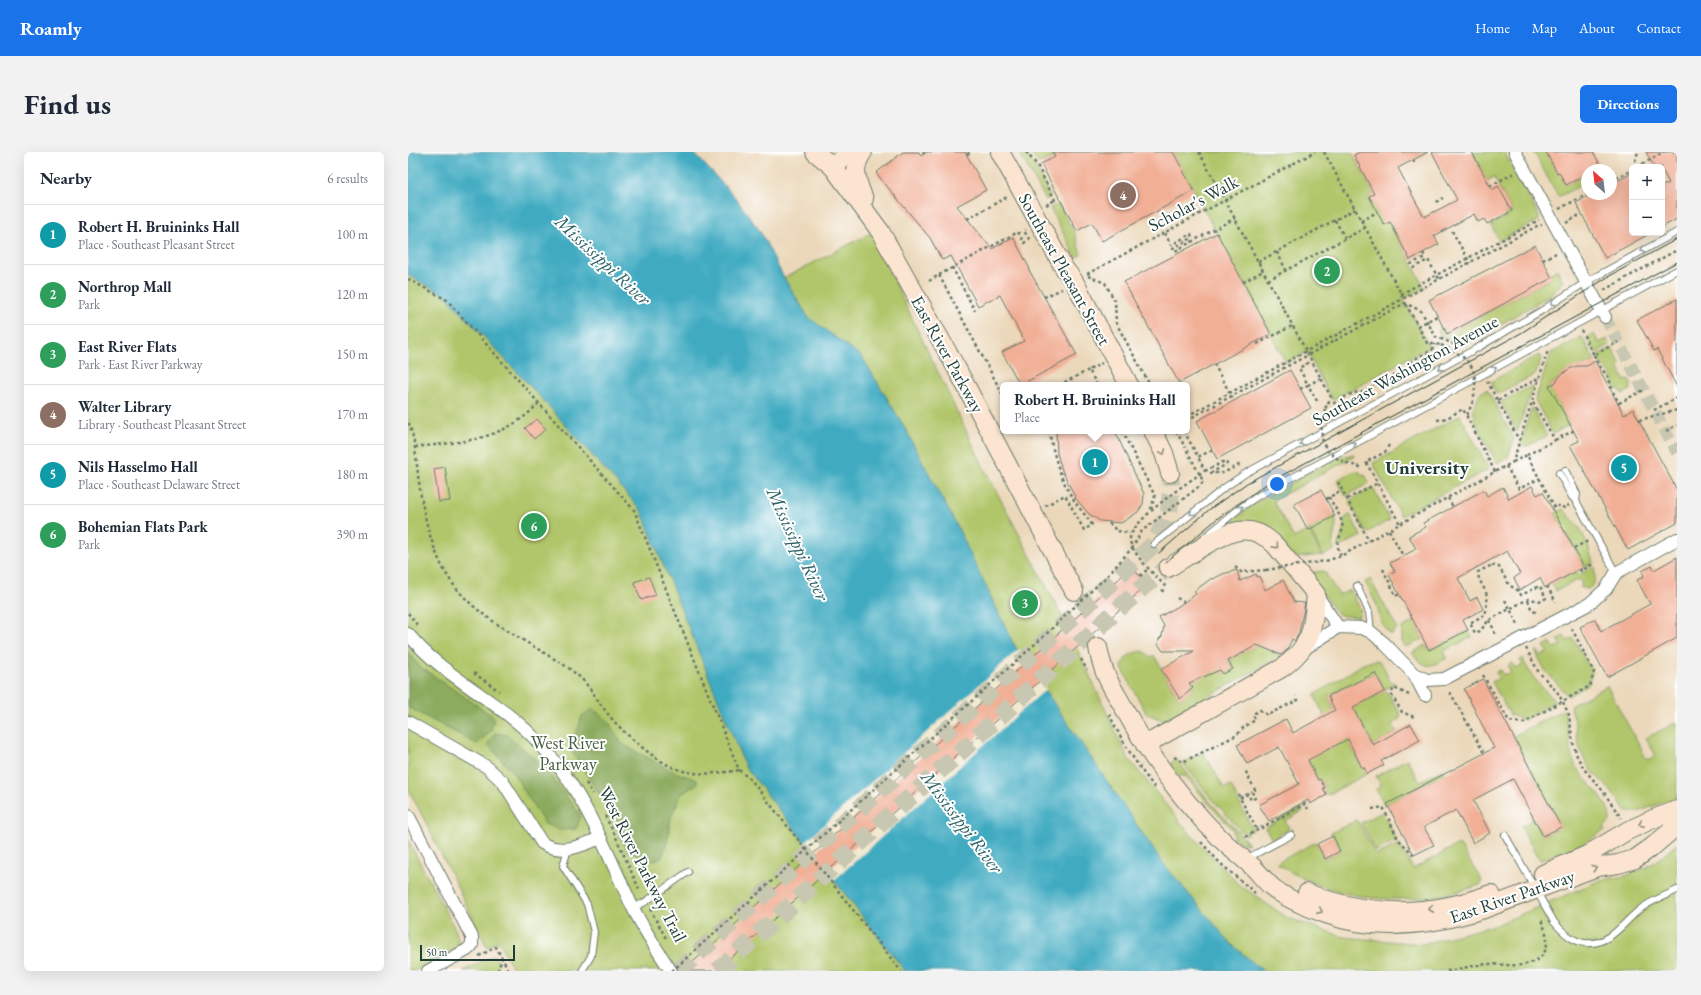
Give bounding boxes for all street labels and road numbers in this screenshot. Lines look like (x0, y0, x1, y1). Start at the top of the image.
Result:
street label: Scholar's Walk (1144, 169, 1242, 236)
street label: Southeast Pleasant Street (1014, 189, 1117, 350)
street label: East River Parkway (906, 291, 990, 417)
street label: Southeast Washington Avenue (1308, 309, 1502, 431)
street label: West River Parkway Trail (594, 782, 692, 946)
street label: East River Parkway (1446, 864, 1578, 928)

